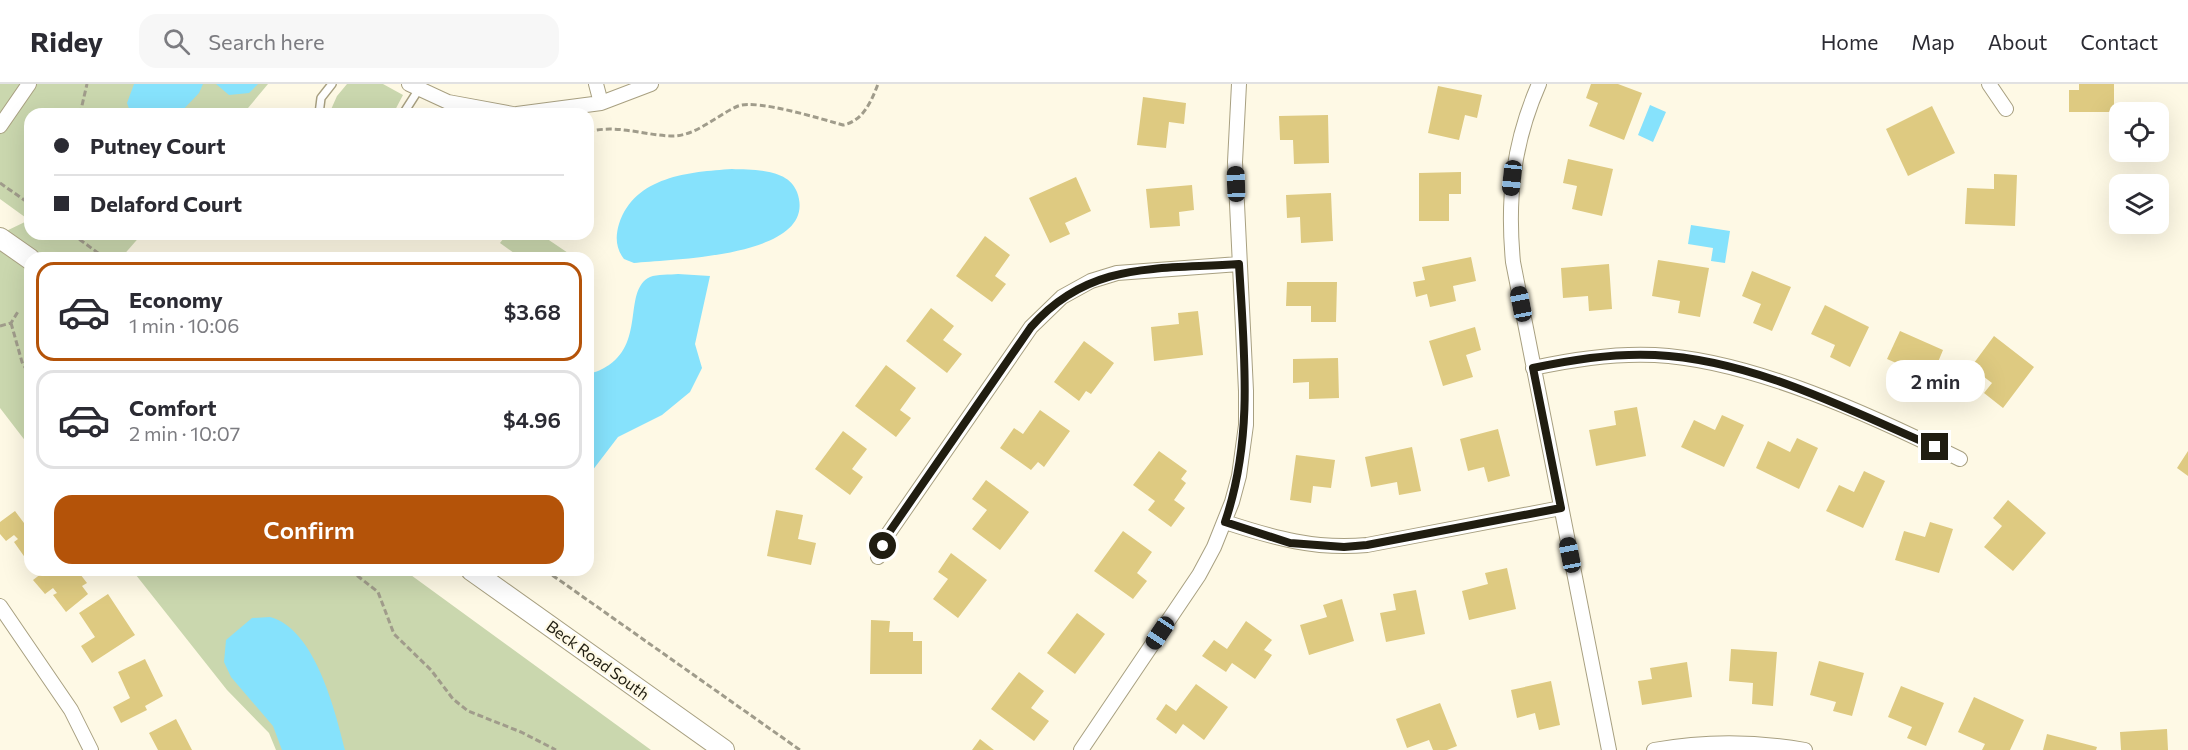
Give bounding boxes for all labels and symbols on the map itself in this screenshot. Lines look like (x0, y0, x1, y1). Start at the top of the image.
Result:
car (1501, 159, 1523, 197)
car (1226, 166, 1246, 202)
car (1509, 285, 1533, 323)
callout: 2 min (1886, 360, 1984, 402)
route end (1921, 433, 1948, 460)
route start (869, 532, 896, 559)
car (1558, 536, 1582, 574)
car (1142, 613, 1178, 653)
street label: Beck Road South (543, 616, 653, 703)

